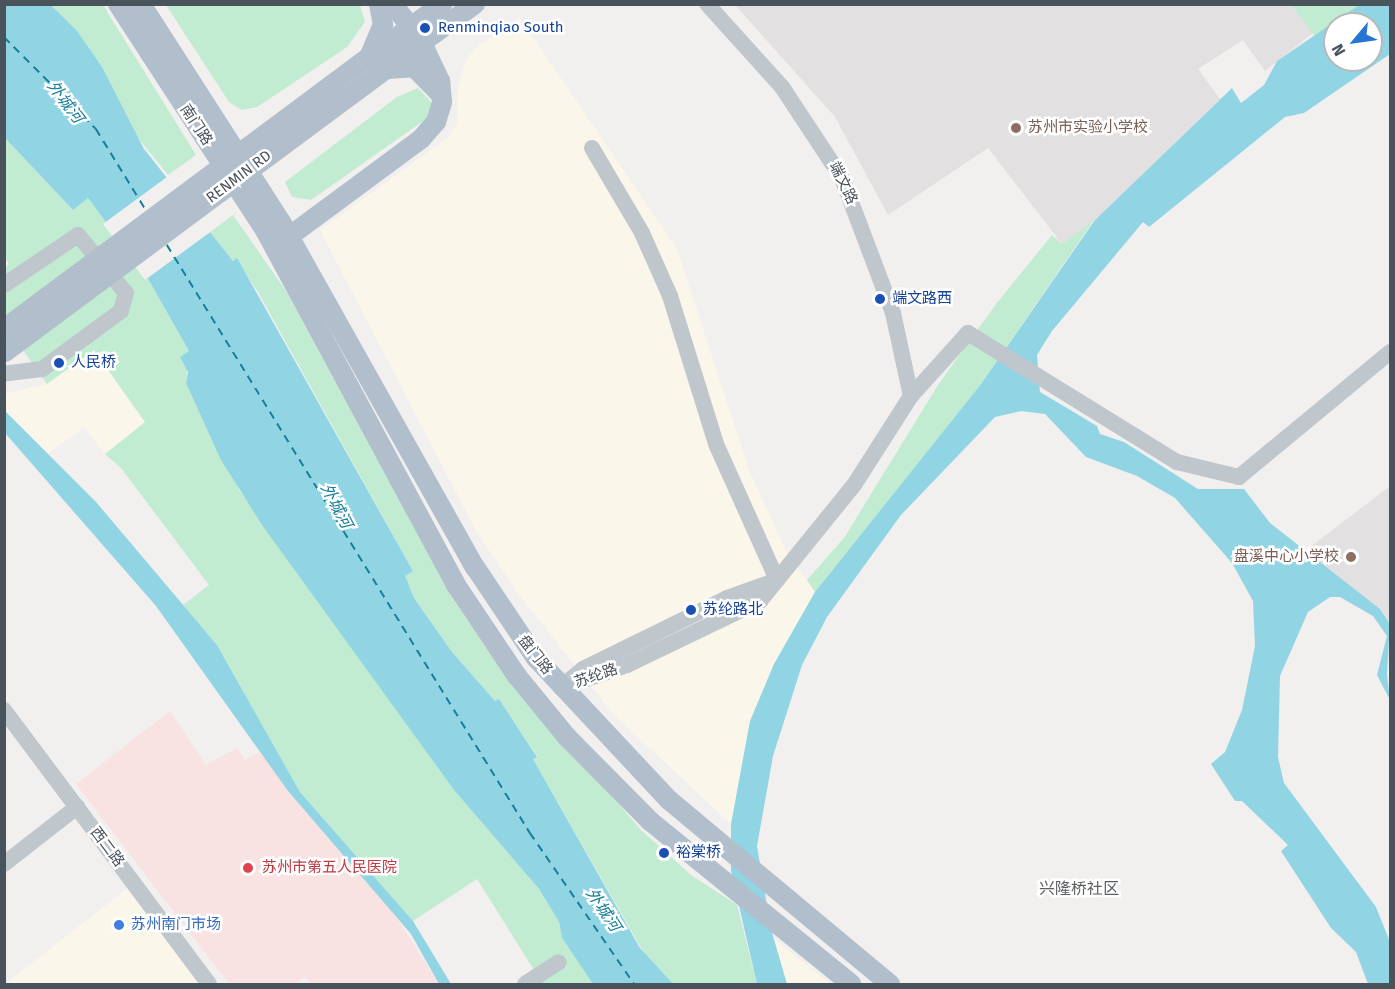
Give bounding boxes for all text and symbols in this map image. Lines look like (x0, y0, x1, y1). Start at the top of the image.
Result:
north arrow (1323, 12, 1383, 72)
marker: Renminqiao South (416, 19, 434, 37)
place label: Renminqiao South (438, 19, 564, 37)
text: N (1328, 41, 1349, 59)
water label: 外城河 (43, 77, 87, 127)
street label: 南门路 (176, 101, 216, 149)
place label: 苏州市实验小学校 (1028, 119, 1148, 137)
marker: 苏州市实验小学校 (1009, 121, 1023, 135)
street label: RENMIN RD (203, 147, 275, 207)
street label: 端文路 (825, 159, 861, 207)
place label: 端文路西 (892, 290, 952, 308)
marker: 端文路西 (873, 292, 887, 306)
place label: 人民桥 (71, 354, 116, 372)
marker: 人民桥 (52, 356, 66, 370)
water label: 外城河 (316, 480, 356, 532)
place label: 盘溪中心小学校 (1234, 548, 1339, 566)
marker: 盘溪中心小学校 (1344, 550, 1358, 564)
place label: 苏纶路北 (703, 601, 763, 619)
marker: 苏纶路北 (684, 603, 698, 617)
street label: 盘门路 (514, 632, 556, 678)
street label: 苏纶路 (572, 660, 620, 692)
street label: 西二路 (86, 824, 128, 870)
place label: 裕棠桥 (676, 844, 721, 862)
marker: 裕棠桥 (657, 846, 671, 860)
marker: 苏州市第五人民医院 (239, 859, 257, 877)
place label: 苏州市第五人民医院 (262, 859, 397, 877)
district label: 兴隆桥社区 (1039, 879, 1119, 899)
water label: 外城河 (582, 885, 624, 935)
place label: 苏州南门市场 (131, 916, 221, 934)
marker: 苏州南门市场 (112, 918, 126, 932)

